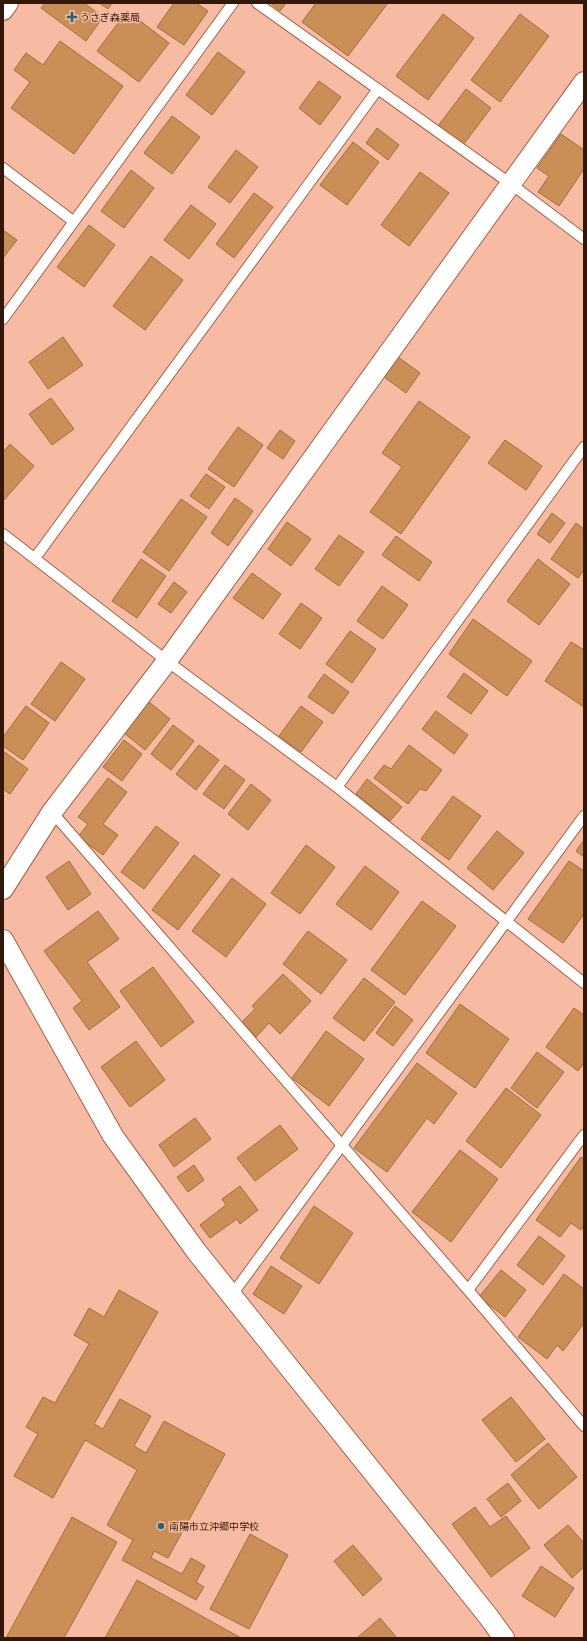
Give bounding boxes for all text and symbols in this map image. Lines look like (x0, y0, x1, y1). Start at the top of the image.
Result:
place label: うさぎ森薬局 (80, 10, 140, 24)
marker: うさぎ森薬局 (67, 12, 77, 22)
place label: 南陽市立沖郷中学校 (169, 1519, 259, 1533)
marker: 南陽市立沖郷中学校 (156, 1521, 166, 1531)

